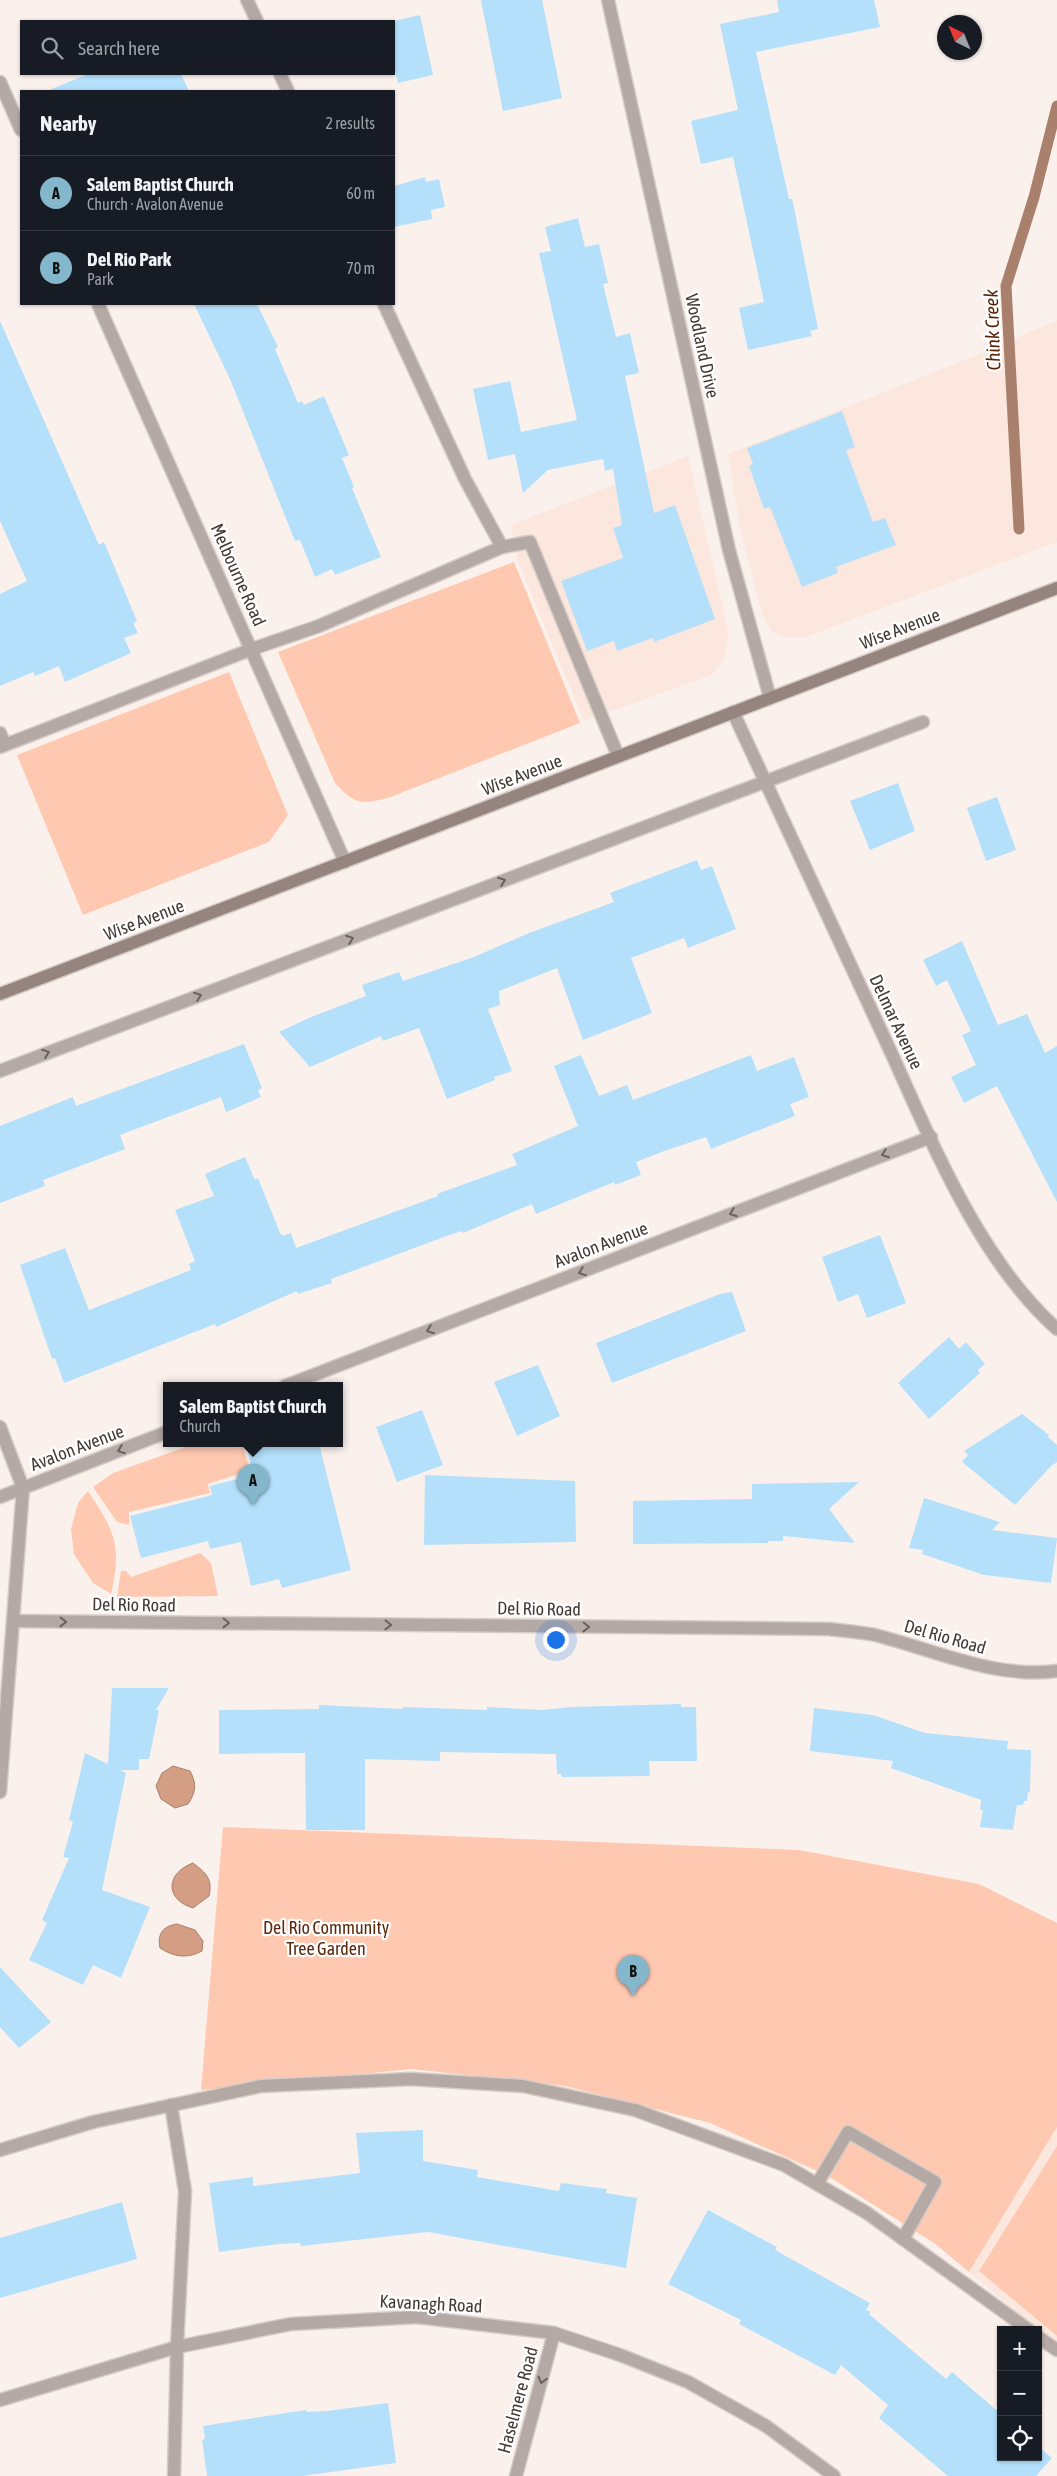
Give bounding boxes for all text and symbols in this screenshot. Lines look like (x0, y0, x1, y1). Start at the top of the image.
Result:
north arrow (937, 15, 982, 60)
search box (20, 20, 395, 75)
icon: search (38, 34, 66, 62)
text: Search here (78, 37, 160, 59)
text: Nearby (40, 111, 96, 135)
text: 2 results (325, 114, 375, 132)
text: Salem Baptist Church (87, 173, 234, 195)
text: A (52, 184, 60, 202)
text: 60 m (346, 184, 375, 202)
text: Church · Avalon Avenue (87, 195, 223, 213)
text: Del Rio Park (87, 248, 171, 270)
text: B (52, 259, 60, 277)
text: 70 m (346, 259, 375, 277)
text: Park (87, 270, 114, 288)
water label: Chink Creek (980, 288, 1004, 371)
street label: Woodland Drive (681, 292, 724, 400)
street label: Melbourne Road (207, 520, 270, 629)
street label: Wise Avenue (857, 604, 943, 653)
street label: Wise Avenue (479, 750, 565, 799)
one-way arrow (497, 877, 506, 887)
street label: Wise Avenue (101, 895, 187, 944)
one-way arrow (345, 935, 354, 945)
street label: Delmar Avenue (865, 971, 928, 1072)
one-way arrow (193, 992, 201, 1002)
one-way arrow (41, 1049, 49, 1059)
one-way arrow (881, 1148, 890, 1159)
one-way arrow (730, 1207, 738, 1217)
street label: Avalon Avenue (551, 1217, 651, 1272)
one-way arrow (578, 1265, 587, 1276)
one-way arrow (426, 1324, 435, 1334)
popup (163, 1382, 343, 1447)
text: Salem Baptist Church (180, 1395, 326, 1417)
text: Church (180, 1417, 221, 1435)
street label: Avalon Avenue (27, 1420, 127, 1475)
one-way arrow (117, 1443, 126, 1454)
pin: A (237, 1464, 269, 1505)
street label: Del Rio Road (92, 1593, 176, 1616)
street label: Del Rio Road (497, 1597, 581, 1620)
street label: Del Rio Road (902, 1615, 988, 1658)
one-way arrow (60, 1617, 67, 1627)
one-way arrow (222, 1618, 230, 1628)
one-way arrow (384, 1620, 392, 1630)
one-way arrow (582, 1622, 590, 1632)
your location (543, 1627, 569, 1653)
park label: Del Rio Community Tree Garden (263, 1917, 389, 1959)
pin: B (617, 1955, 649, 1996)
street label: Kavanagh Road (379, 2290, 483, 2317)
map controls (997, 2326, 1042, 2461)
button: + (997, 2326, 1042, 2371)
street label: Haselmere Road (493, 2344, 542, 2456)
button: − (997, 2371, 1042, 2416)
one-way arrow (537, 2376, 548, 2385)
button: locate (997, 2416, 1042, 2461)

